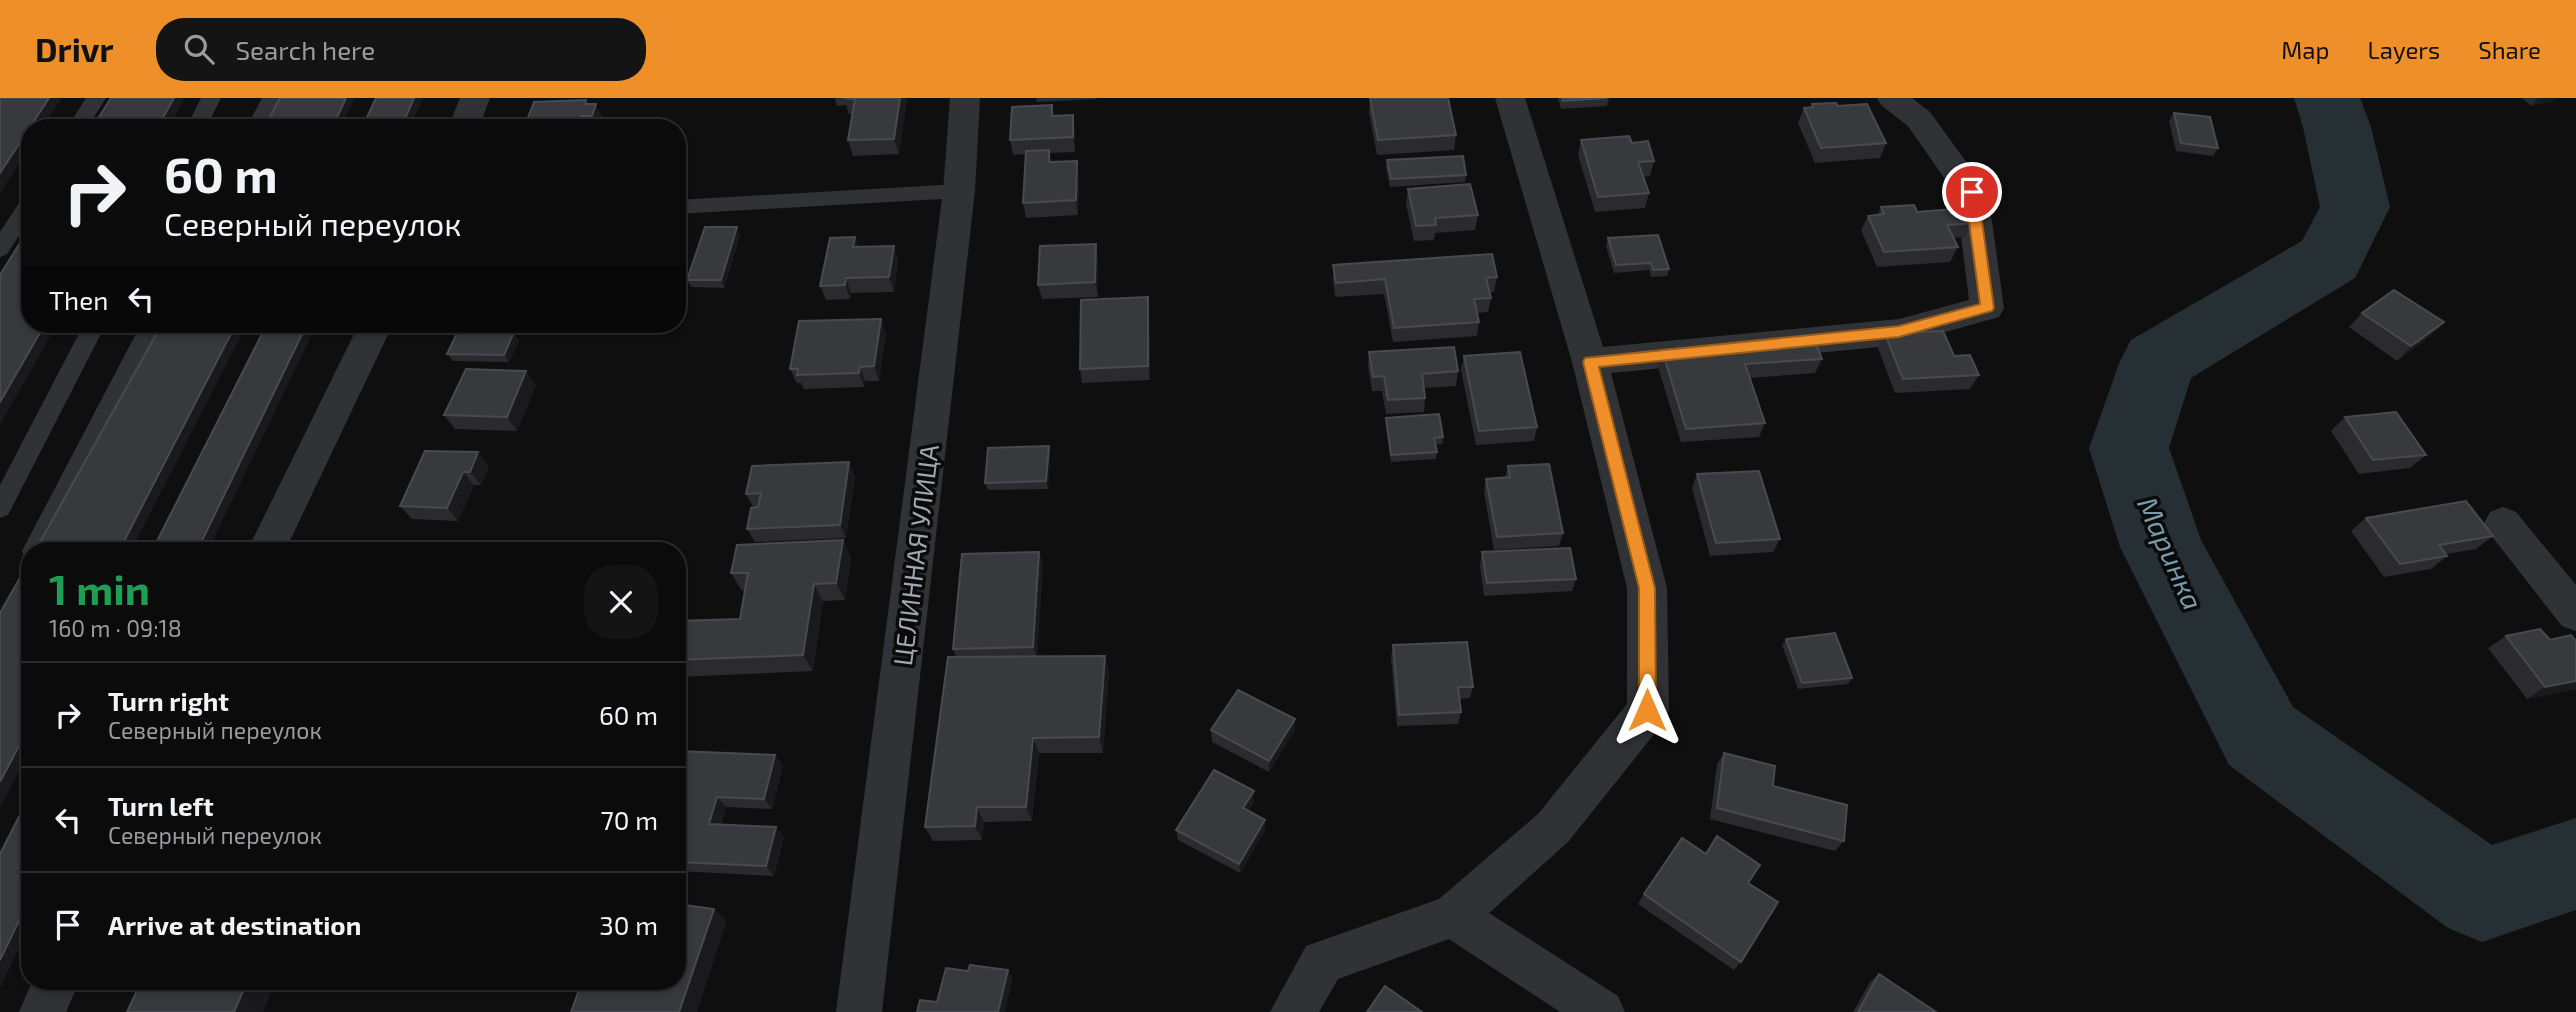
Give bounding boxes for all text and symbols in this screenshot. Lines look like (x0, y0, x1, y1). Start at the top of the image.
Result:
search box (156, 18, 646, 81)
text: Drivr (35, 29, 114, 69)
icon: search (180, 30, 218, 68)
text: Search here (236, 34, 375, 65)
text: Map (2281, 35, 2329, 64)
text: Layers (2367, 35, 2440, 64)
text: Share (2478, 35, 2541, 64)
text: 60 m (164, 144, 278, 203)
icon: right (49, 147, 140, 238)
pin (1942, 162, 2002, 222)
icon: arrive (1953, 173, 1991, 211)
text: Северный переулок (164, 204, 461, 242)
icon: left (122, 280, 160, 318)
text: Then (49, 284, 108, 315)
street label: ЦЕЛИННАЯ УЛИЦА (886, 443, 944, 667)
water label: Маринка (2131, 491, 2211, 615)
text: 1 min (49, 563, 150, 613)
button: close (584, 565, 658, 639)
text: 160 m · 09:18 (49, 614, 182, 642)
position arrow (1610, 673, 1684, 747)
text: Turn right (108, 685, 229, 716)
icon: right (49, 696, 87, 734)
text: 60 m (599, 699, 658, 730)
text: Северный переулок (108, 716, 322, 744)
text: Turn left (108, 790, 214, 821)
icon: left (49, 801, 87, 839)
text: 70 m (600, 804, 658, 835)
text: Северный переулок (108, 821, 322, 849)
icon: arrive (49, 906, 87, 944)
text: Arrive at destination (108, 909, 361, 940)
text: 30 m (599, 909, 658, 940)

